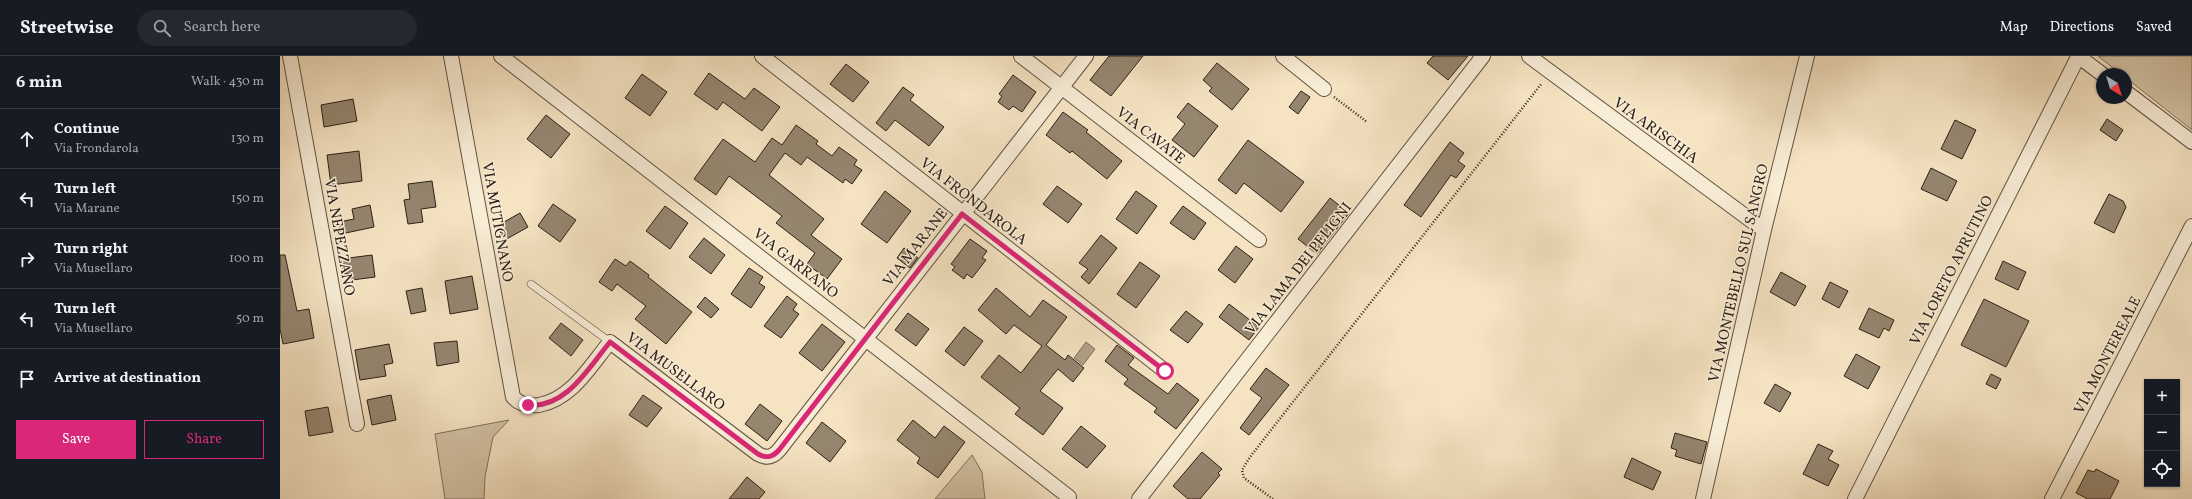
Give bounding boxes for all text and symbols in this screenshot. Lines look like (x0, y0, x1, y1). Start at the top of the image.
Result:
search box (137, 10, 417, 46)
text: Streetwise (20, 15, 113, 41)
icon: search (151, 17, 173, 39)
text: Search here (183, 17, 260, 38)
text: Map (2000, 18, 2028, 37)
text: Directions (2050, 18, 2114, 37)
text: Saved (2136, 18, 2172, 37)
north arrow (2096, 68, 2132, 104)
text: 6 min (16, 71, 62, 94)
text: Walk · 430 m (191, 73, 264, 91)
street label: VIA ARISCHIA (1608, 93, 1702, 170)
street label: VIA CAVATE (1111, 103, 1189, 170)
text: Continue (54, 119, 119, 140)
icon: ahead (16, 128, 38, 150)
text: 130 m (231, 130, 264, 148)
text: Via Frondarola (54, 140, 139, 158)
street label: VIA FRONDAROLA (915, 153, 1032, 251)
street label: VIA MUTIGNANO (476, 161, 517, 284)
street label: VIA MONTEBELLO SUL SANGRO (1704, 162, 1775, 385)
street label: VIA NEPEZZANO (318, 177, 359, 298)
text: Turn left (54, 179, 116, 200)
icon: left (16, 188, 38, 210)
text: 150 m (231, 190, 264, 208)
street label: VIA LORETO APRUTINO (1905, 192, 1999, 349)
street label: VIA LAMA DEI PELIGNI (1241, 198, 1358, 340)
text: Via Marane (54, 200, 120, 218)
street label: VIA MARANE (879, 204, 954, 292)
street label: VIA GARRANO (748, 224, 842, 304)
text: Turn right (54, 239, 128, 260)
icon: right (16, 248, 38, 270)
text: 100 m (229, 250, 264, 268)
text: Via Musellaro (54, 260, 133, 278)
street label: VIA MONTEREALE (2070, 293, 2147, 418)
text: Turn left (54, 299, 116, 320)
icon: left (16, 308, 38, 330)
text: 50 m (236, 310, 264, 328)
text: Via Musellaro (54, 320, 133, 338)
street label: VIA MUSELLARO (621, 328, 729, 416)
route start (1156, 362, 1174, 380)
icon: arrive (16, 368, 38, 390)
text: Arrive at destination (54, 368, 201, 389)
map controls (2144, 379, 2180, 487)
button: + (2144, 379, 2180, 415)
route end (519, 396, 537, 414)
button: − (2144, 415, 2180, 451)
button: Save (16, 420, 136, 459)
button: Share (144, 420, 264, 459)
button: locate (2144, 451, 2180, 487)

